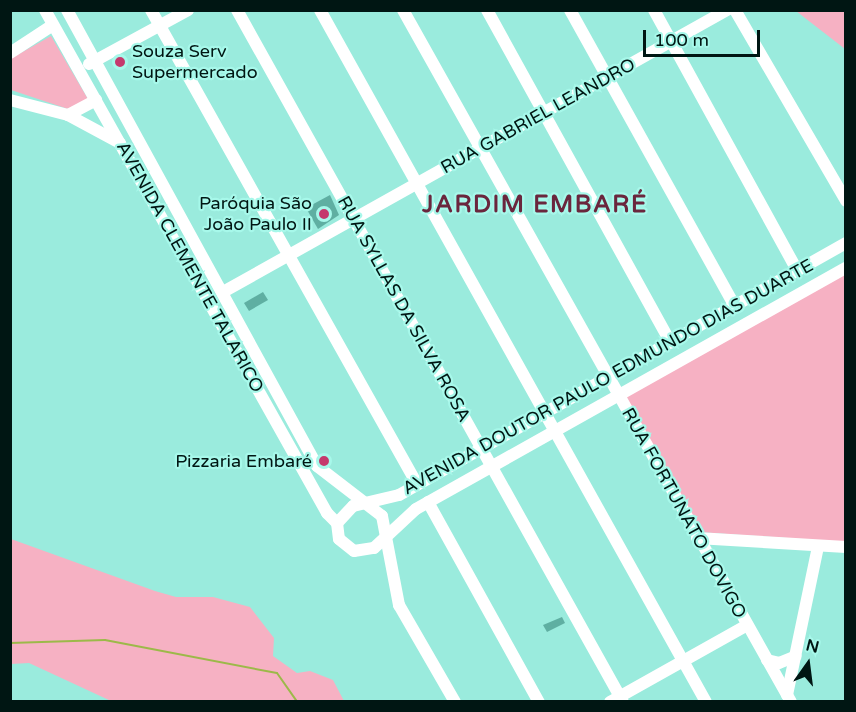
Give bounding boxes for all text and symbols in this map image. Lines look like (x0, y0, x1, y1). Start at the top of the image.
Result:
scale bar (646, 18, 763, 56)
text: 100 m (654, 29, 709, 51)
place label: Souza Serv Supermercado (132, 41, 258, 84)
street label: RUA GABRIEL LEANDRO (437, 53, 639, 179)
marker: Souza Serv Supermercado (113, 55, 127, 69)
street label: AVENIDA CLEMENTE TALARICO (112, 138, 268, 396)
district label: JARDIM EMBARÉ (422, 191, 648, 219)
street label: RUA SYLLAS DA SILVA ROSA (333, 192, 475, 426)
place label: Paróquia São João Paulo II (199, 193, 312, 236)
marker: Paróquia São João Paulo II (317, 207, 331, 221)
street label: AVENIDA DOUTOR PAULO EDMUNDO DIAS DUARTE (399, 255, 817, 499)
street label: RUA FORTUNATO DOVIGO (617, 404, 751, 622)
place label: Pizzaria Embaré (175, 450, 312, 472)
marker: Pizzaria Embaré (317, 454, 331, 468)
north arrow (778, 634, 838, 694)
text: N (804, 635, 821, 658)

